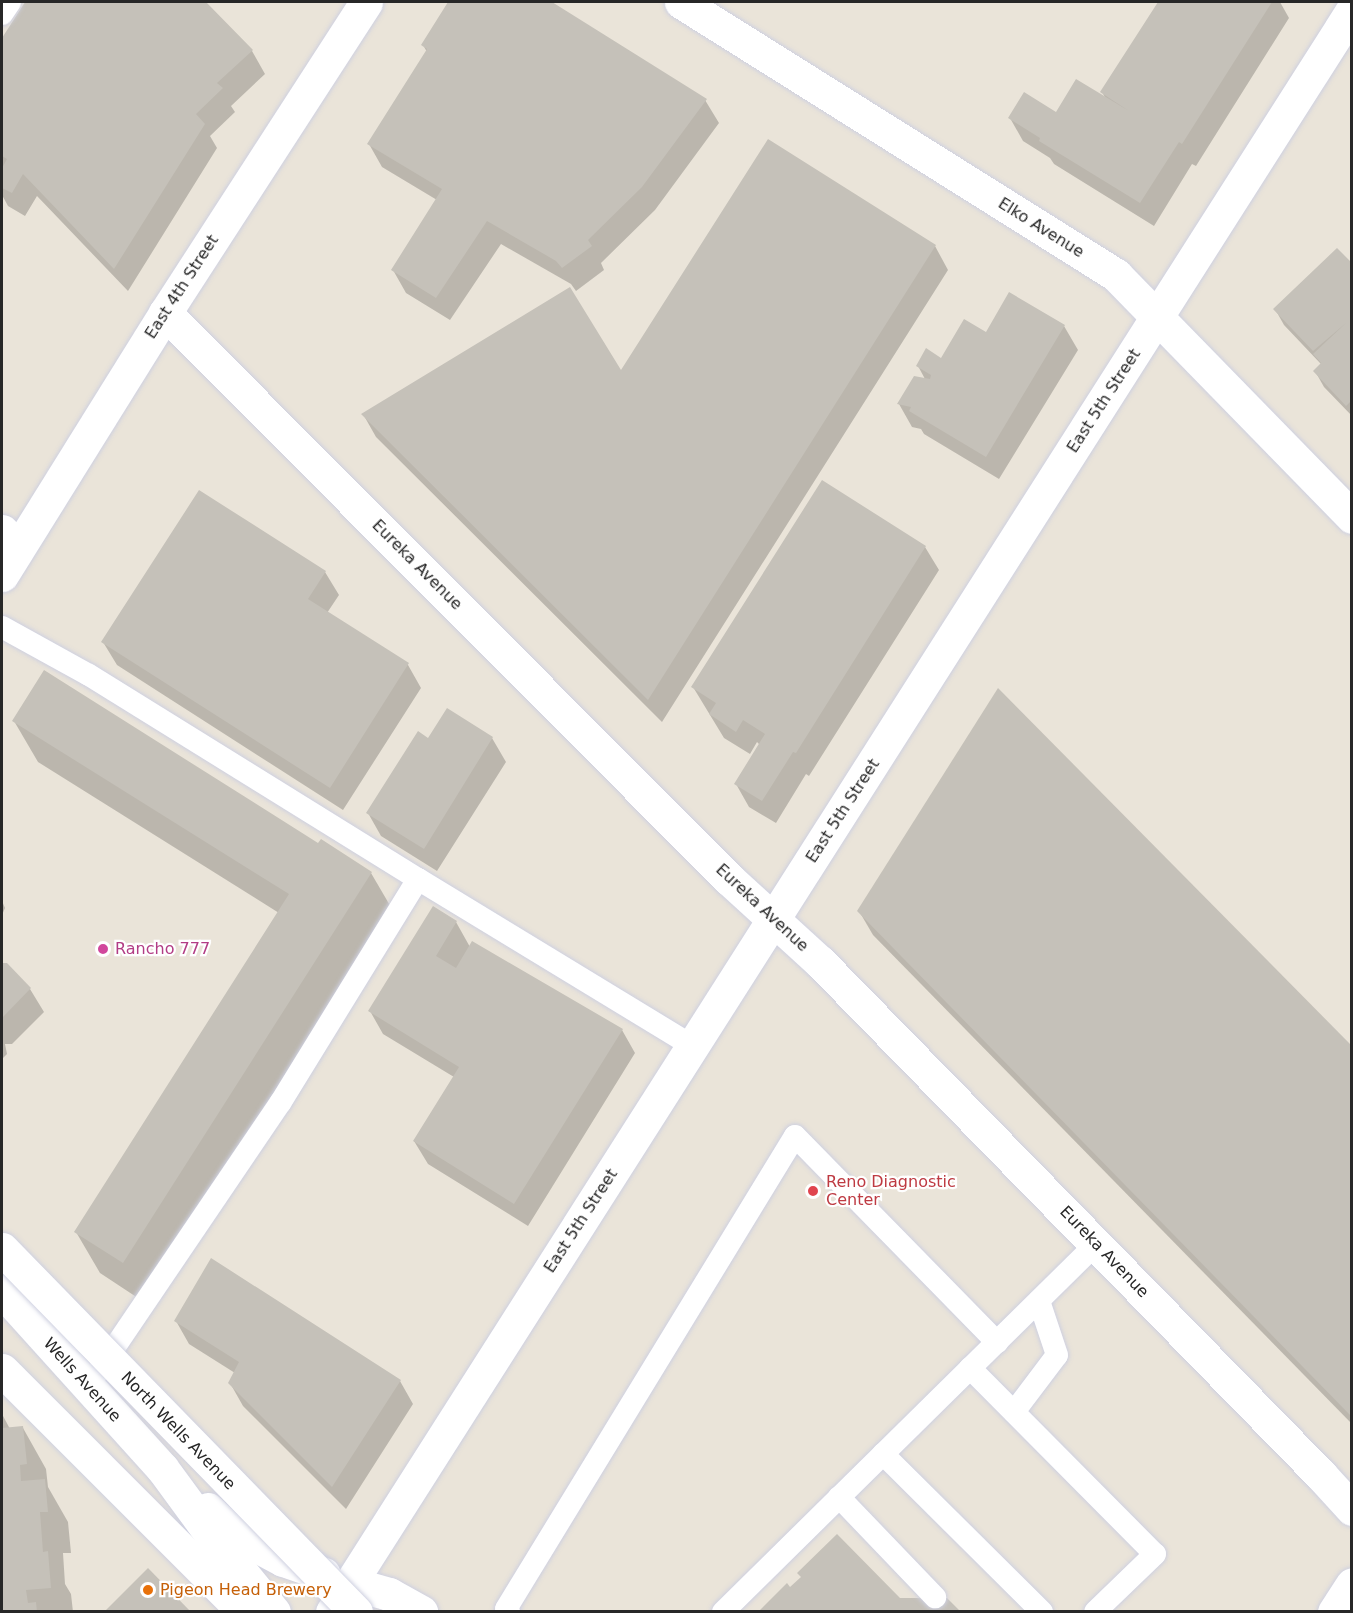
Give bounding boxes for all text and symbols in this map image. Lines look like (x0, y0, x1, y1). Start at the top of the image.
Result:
street label: Elko Avenue (995, 194, 1087, 262)
street label: East 4th Street (141, 231, 223, 343)
street label: East 5th Street (1063, 345, 1145, 457)
street label: Eureka Avenue (368, 516, 466, 614)
street label: East 5th Street (802, 755, 884, 867)
street label: Eureka Avenue (712, 860, 812, 956)
place label: Rancho 777 (115, 939, 210, 959)
marker: Rancho 777 (96, 942, 110, 956)
street label: East 5th Street (540, 1165, 622, 1277)
place label: Reno Diagnostic Center (826, 1172, 956, 1210)
marker: Reno Diagnostic Center (804, 1182, 822, 1200)
street label: Eureka Avenue (1056, 1202, 1152, 1302)
street label: Wells Avenue (39, 1334, 125, 1426)
street label: North Wells Avenue (117, 1368, 239, 1494)
place label: Pigeon Head Brewery (160, 1580, 332, 1600)
marker: Pigeon Head Brewery (141, 1583, 155, 1597)

